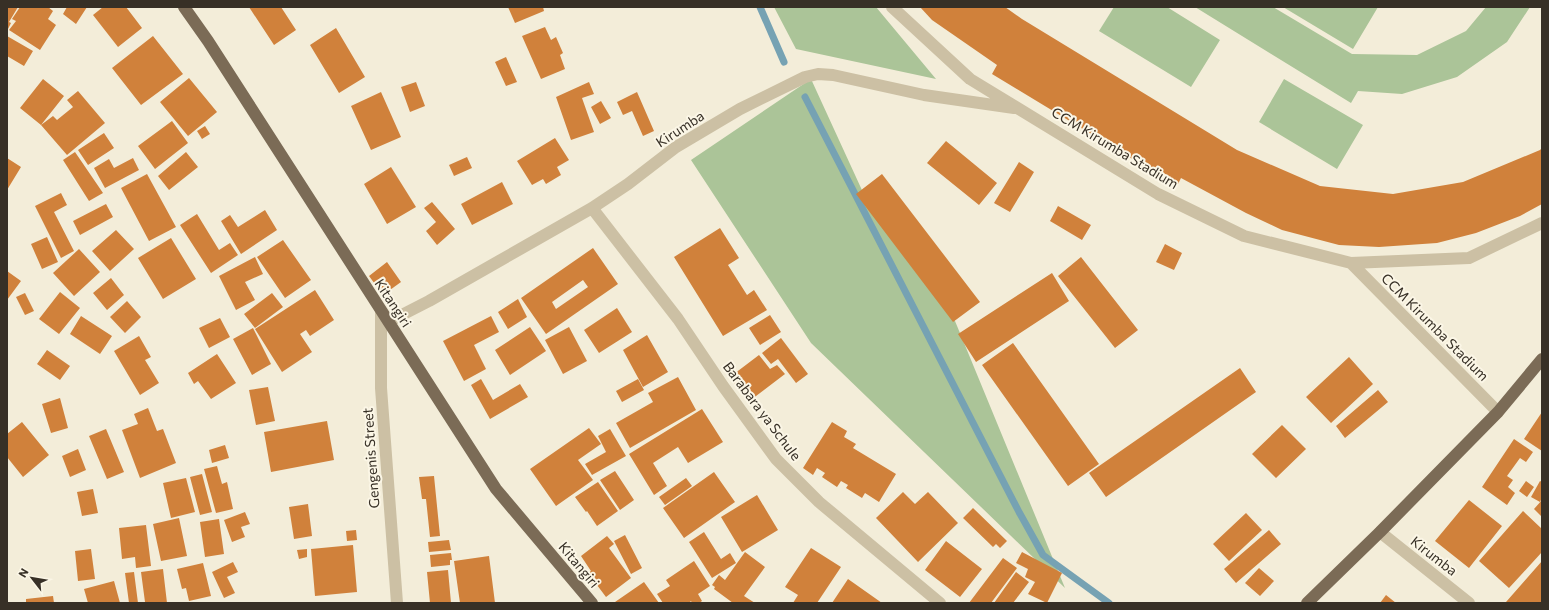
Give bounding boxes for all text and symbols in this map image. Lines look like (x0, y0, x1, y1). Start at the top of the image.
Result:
street label: CCM Kirumba Stadium (1049, 103, 1182, 192)
street label: Kirumba (652, 107, 707, 150)
street label: CCM Kirumba Stadium (1378, 269, 1493, 384)
street label: Kitangiri (371, 275, 415, 330)
street label: Barabara ya Schule (720, 358, 805, 463)
street label: Gengenis Street (358, 407, 382, 509)
street label: Kirumba (1408, 532, 1461, 579)
street label: Kitangiri (555, 538, 603, 591)
north arrow (12, 558, 52, 598)
text: N (15, 566, 31, 579)

